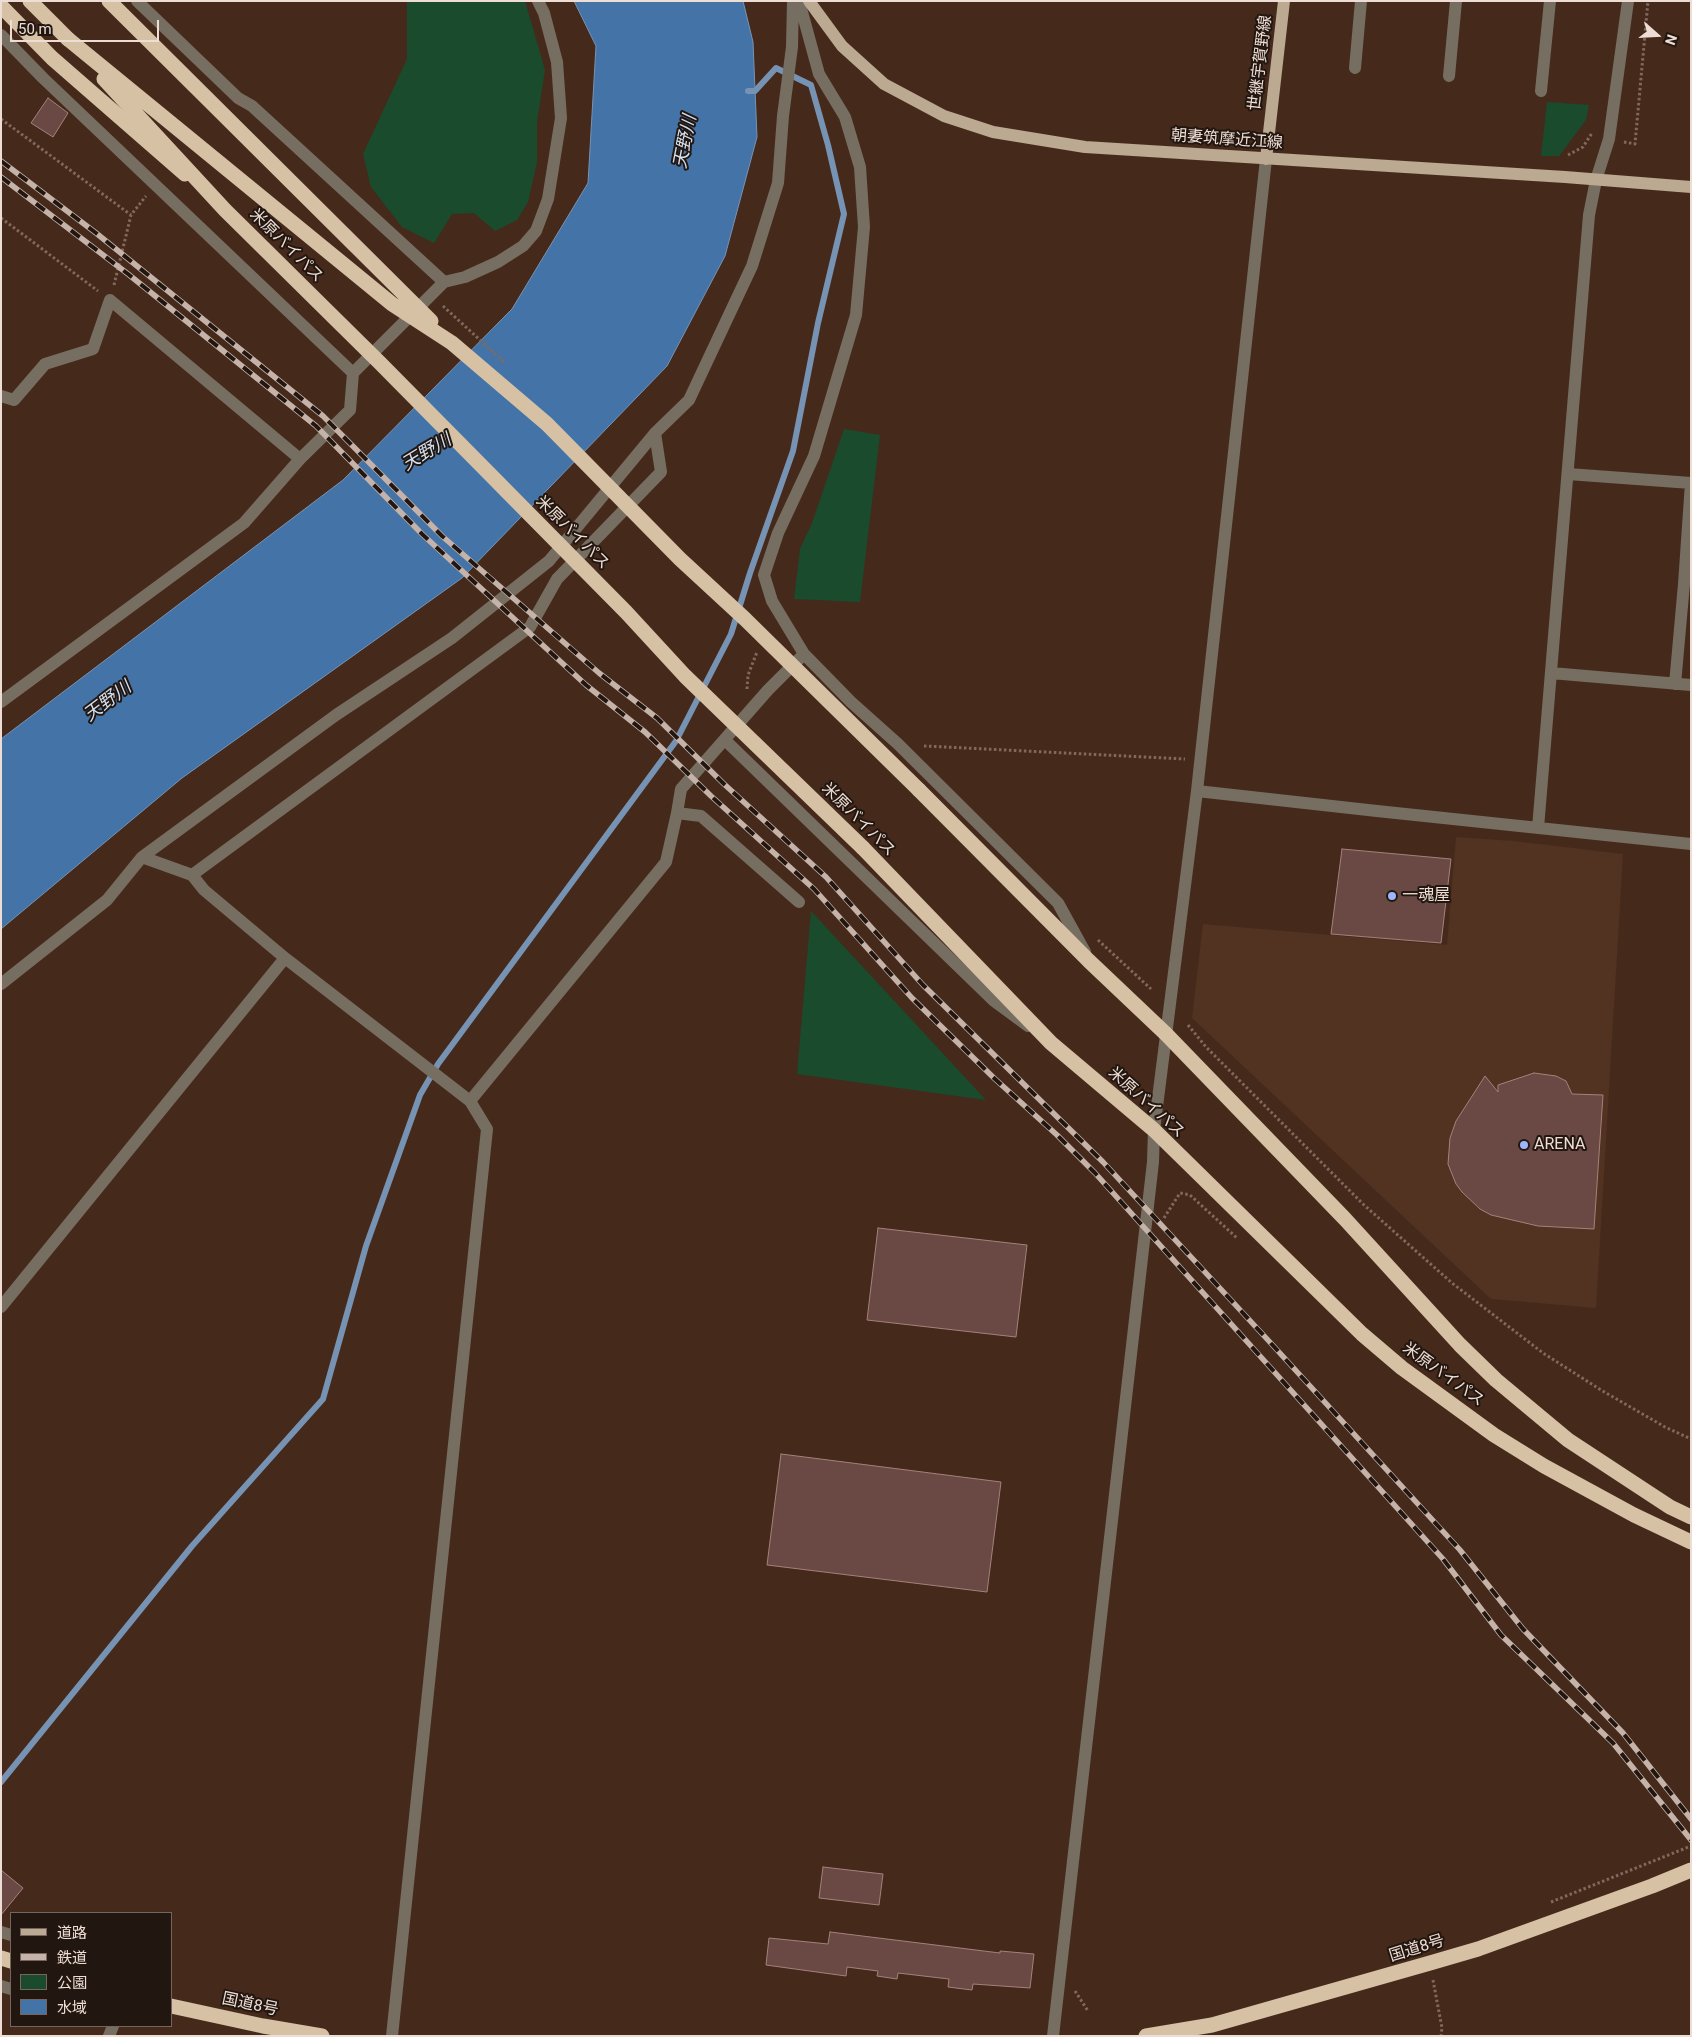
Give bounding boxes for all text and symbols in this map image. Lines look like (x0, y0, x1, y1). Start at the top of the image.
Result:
scale bar (12, 10, 161, 42)
north arrow (1632, 10, 1682, 60)
street label: 世継宇賀野線 (1246, 14, 1276, 112)
text: 50 m (18, 20, 52, 38)
text: N (1662, 33, 1680, 47)
water label: 天野川 (670, 113, 702, 171)
street label: 朝妻筑摩近江線 (1170, 127, 1284, 153)
street label: 米原バイパス (245, 205, 327, 287)
water label: 天野川 (398, 430, 456, 476)
street label: 米原バイパス (531, 492, 613, 574)
water label: 天野川 (80, 677, 136, 727)
street label: 米原バイパス (817, 779, 899, 861)
place label: 一魂屋 (1402, 886, 1450, 906)
marker: 一魂屋 (1386, 890, 1398, 902)
street label: 米原バイパス (1104, 1064, 1188, 1142)
place label: ARENA (1534, 1135, 1585, 1155)
marker: ARENA (1518, 1139, 1530, 1151)
street label: 米原バイパス (1399, 1339, 1487, 1411)
legend (10, 1912, 172, 2027)
text: 道路 (57, 1924, 87, 1942)
street label: 国道8号 (1387, 1931, 1447, 1967)
text: 鉄道 (57, 1949, 87, 1967)
text: 公園 (57, 1974, 87, 1992)
street label: 国道8号 (220, 1990, 280, 2020)
text: 水域 (57, 1999, 87, 2017)

